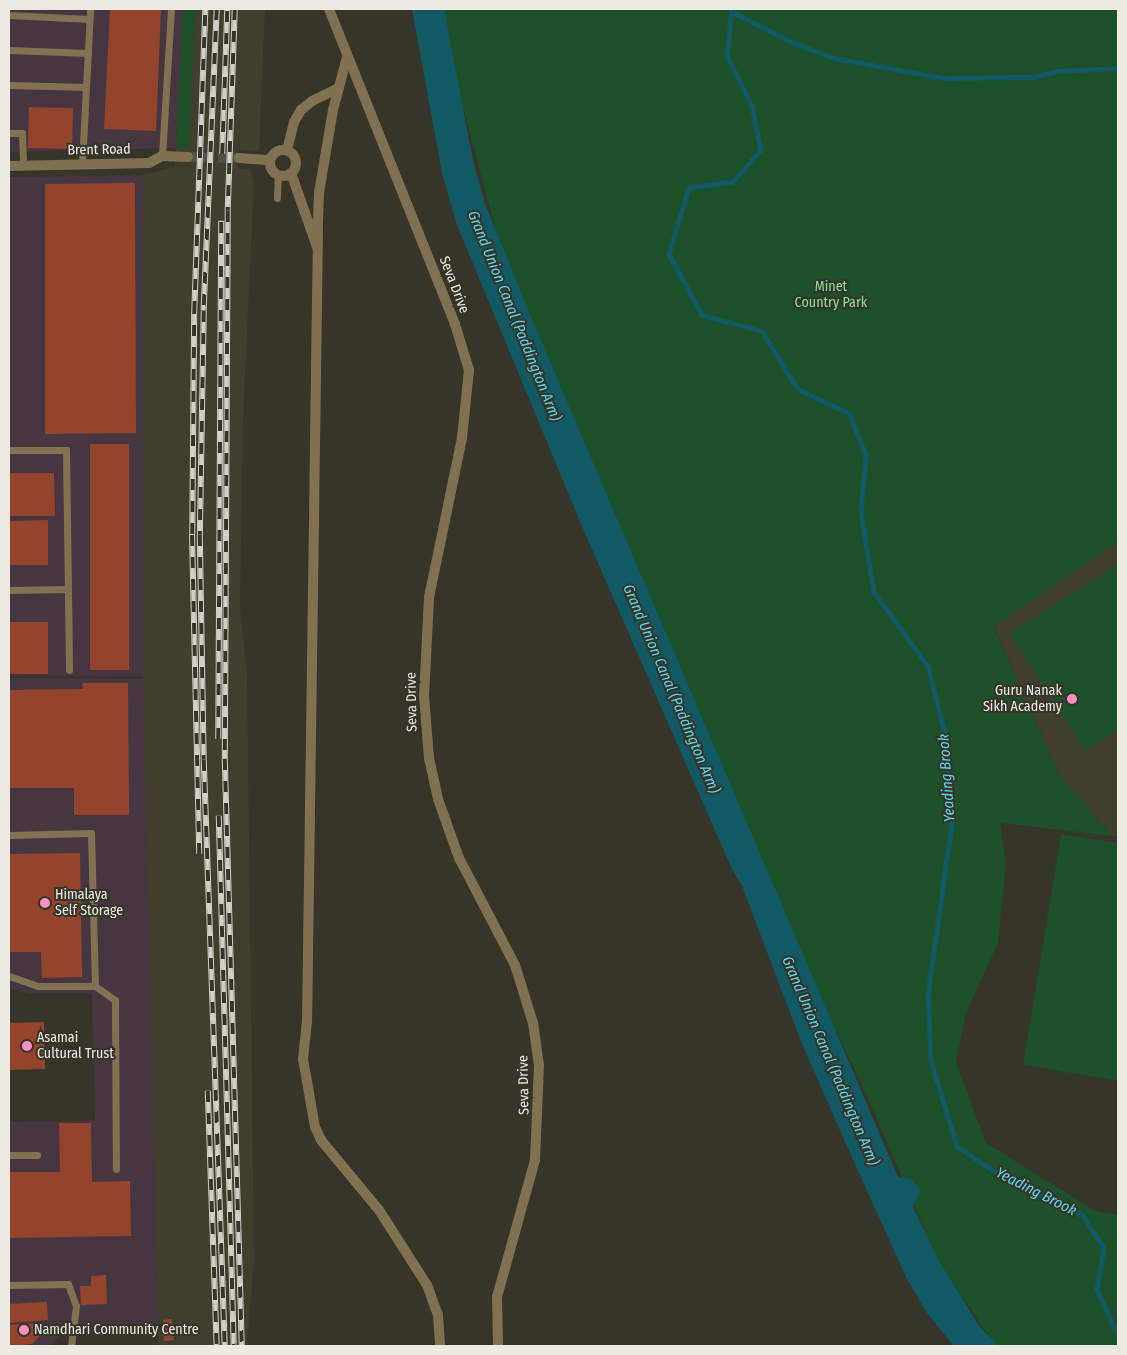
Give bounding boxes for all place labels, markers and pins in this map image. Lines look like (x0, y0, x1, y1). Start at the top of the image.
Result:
place label: Guru Nanak Sikh Academy (983, 683, 1062, 716)
marker: Guru Nanak Sikh Academy (1066, 693, 1078, 705)
place label: Himalaya Self Storage (55, 887, 123, 920)
marker: Himalaya Self Storage (39, 897, 51, 909)
place label: Asamai Cultural Trust (37, 1030, 114, 1062)
marker: Asamai Cultural Trust (21, 1040, 33, 1052)
place label: Namdhari Community Centre (34, 1322, 199, 1338)
marker: Namdhari Community Centre (18, 1324, 30, 1336)

